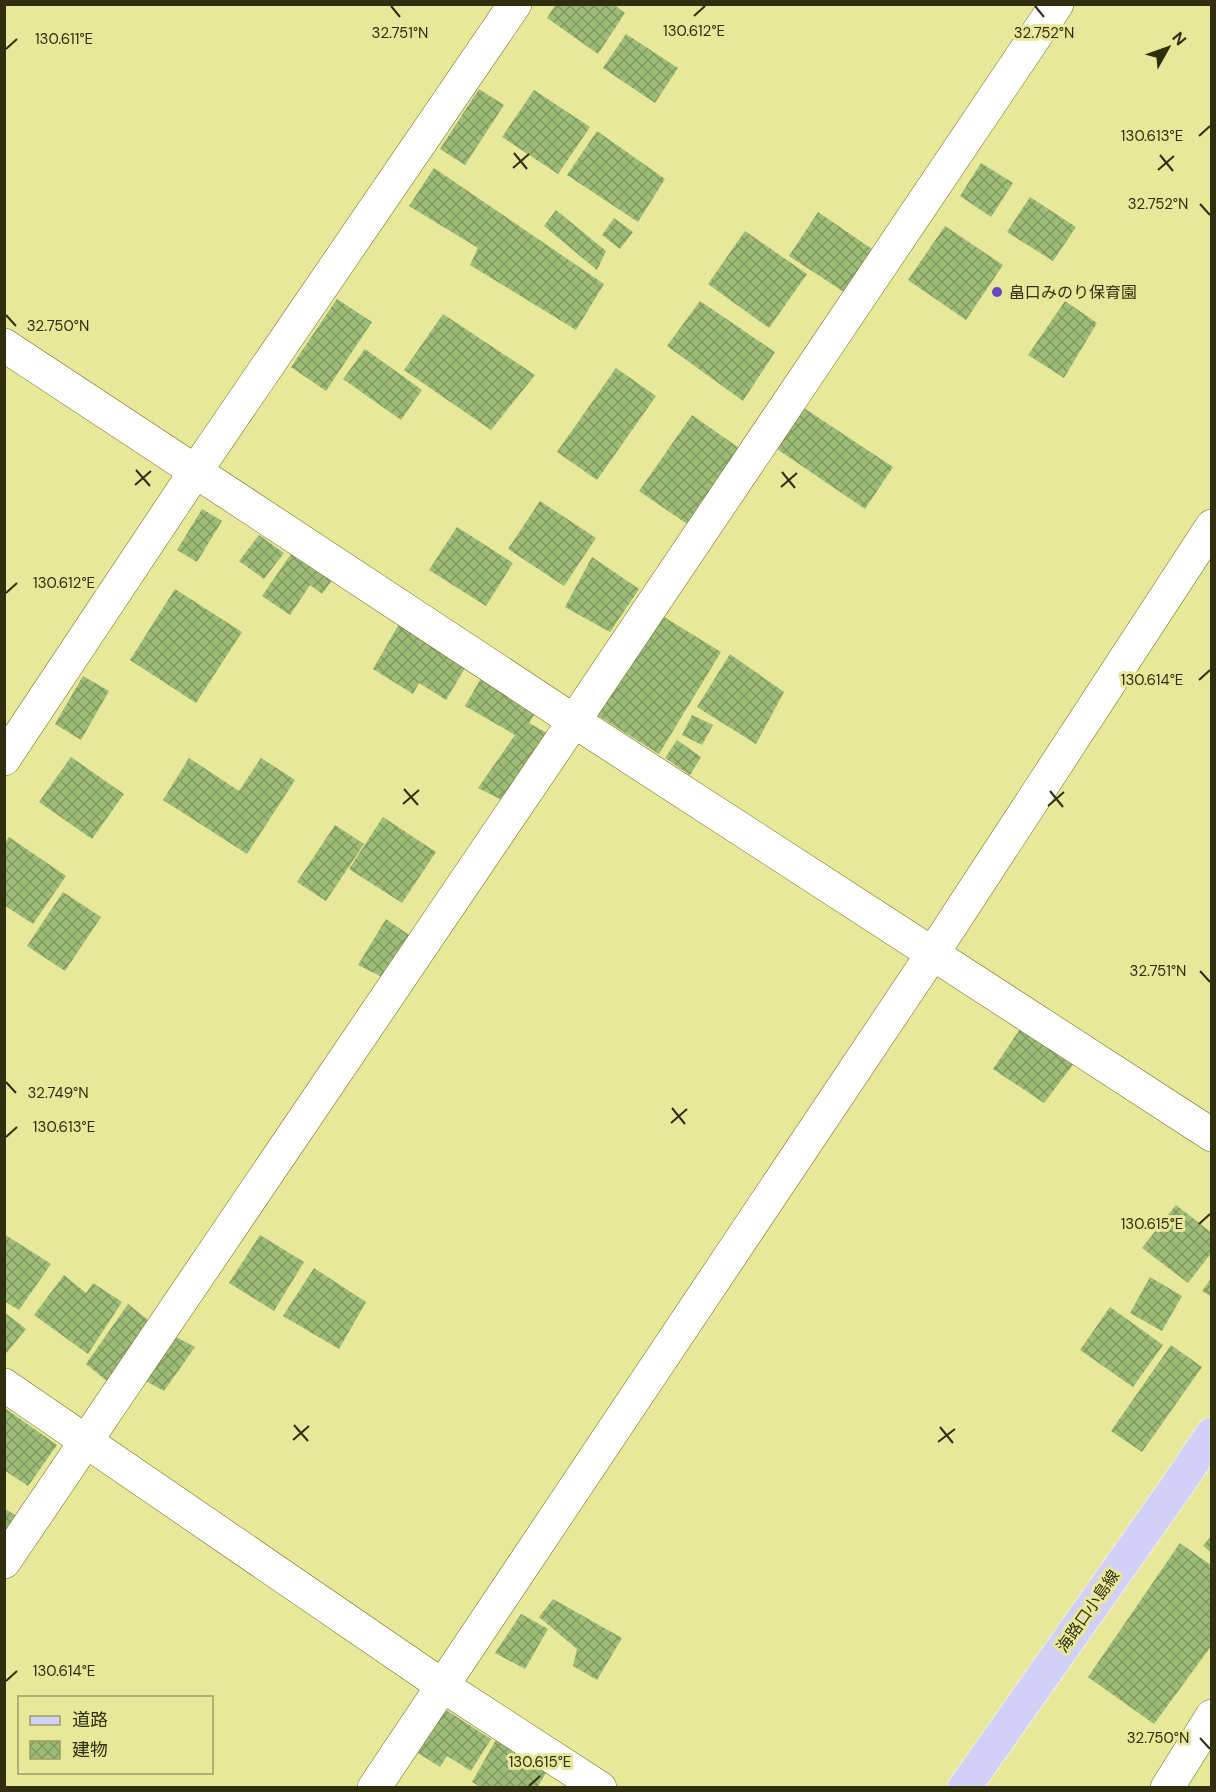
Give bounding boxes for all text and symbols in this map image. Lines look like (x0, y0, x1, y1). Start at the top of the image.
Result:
north arrow (1138, 18, 1198, 78)
text: 130.612°E (663, 21, 725, 41)
text: 32.751°N (372, 23, 428, 43)
text: 32.752°N (1014, 23, 1074, 43)
text: N (1167, 27, 1191, 50)
text: 130.611°E (35, 29, 93, 49)
text: 130.613°E (1121, 126, 1183, 146)
text: 32.752°N (1128, 194, 1188, 214)
place label: 畠口みのり保育園 (1009, 282, 1137, 303)
marker: 畠口みのり保育園 (990, 285, 1004, 299)
text: 32.750°N (27, 316, 89, 336)
text: 130.612°E (33, 573, 95, 593)
text: 130.614°E (1121, 670, 1183, 690)
text: 32.751°N (1130, 961, 1186, 981)
text: 32.749°N (27, 1083, 89, 1103)
text: 130.613°E (33, 1117, 95, 1137)
text: 130.615°E (1121, 1214, 1183, 1234)
street label: 海路口小島線 (1052, 1566, 1124, 1656)
text: 130.614°E (33, 1661, 95, 1681)
legend (18, 1696, 213, 1774)
text: 道路 (72, 1708, 108, 1732)
text: 32.750°N (1127, 1728, 1189, 1748)
text: 建物 (72, 1738, 108, 1762)
text: 130.615°E (509, 1752, 571, 1772)

